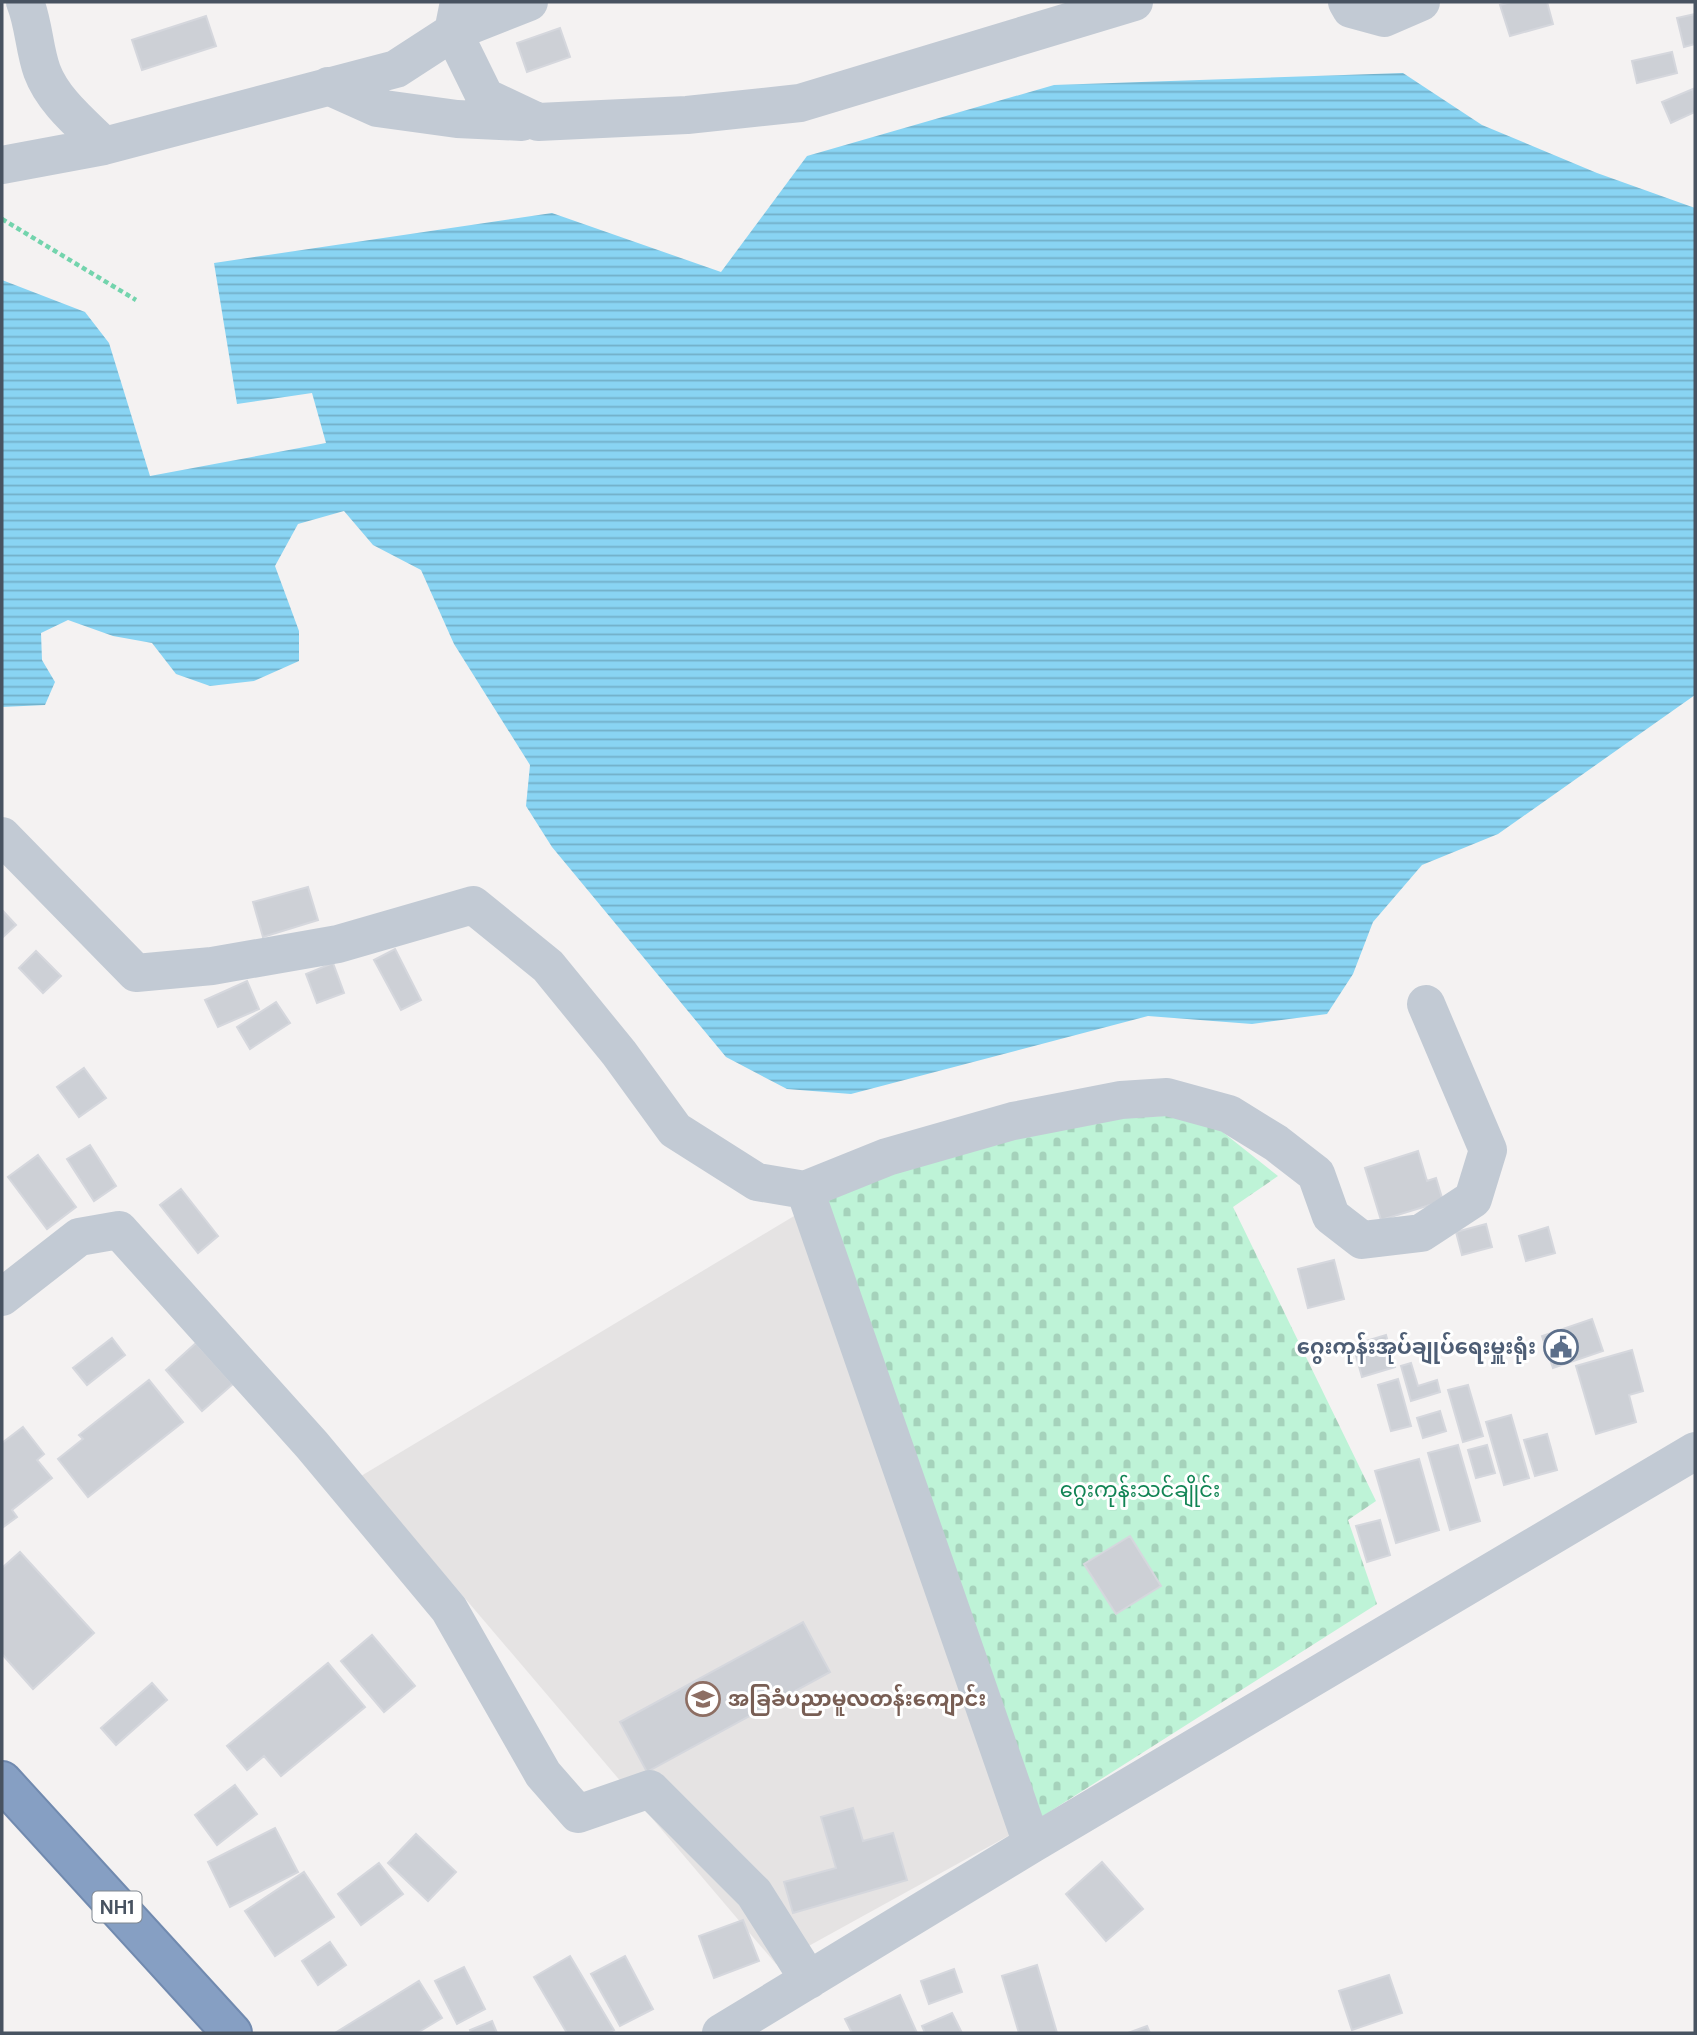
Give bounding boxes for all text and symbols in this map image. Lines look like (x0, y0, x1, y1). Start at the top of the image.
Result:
public building icon: ဂွေးကုန်းအုပ်ချုပ်ရေးမှူးရုံး (1542, 1328, 1580, 1366)
place label: ဂွေးကုန်းအုပ်ချုပ်ရေးမှူးရုံး (1297, 1331, 1536, 1365)
park label: ဂွေးကုန်းသင်ချိုင်း (1060, 1474, 1220, 1508)
school or university icon: အခြခံပညာမူလတန်းကျောင်း (684, 1680, 722, 1718)
place label: အခြခံပညာမူလတန်းကျောင်း (728, 1683, 986, 1717)
road number: NH1 (92, 1892, 142, 1923)

